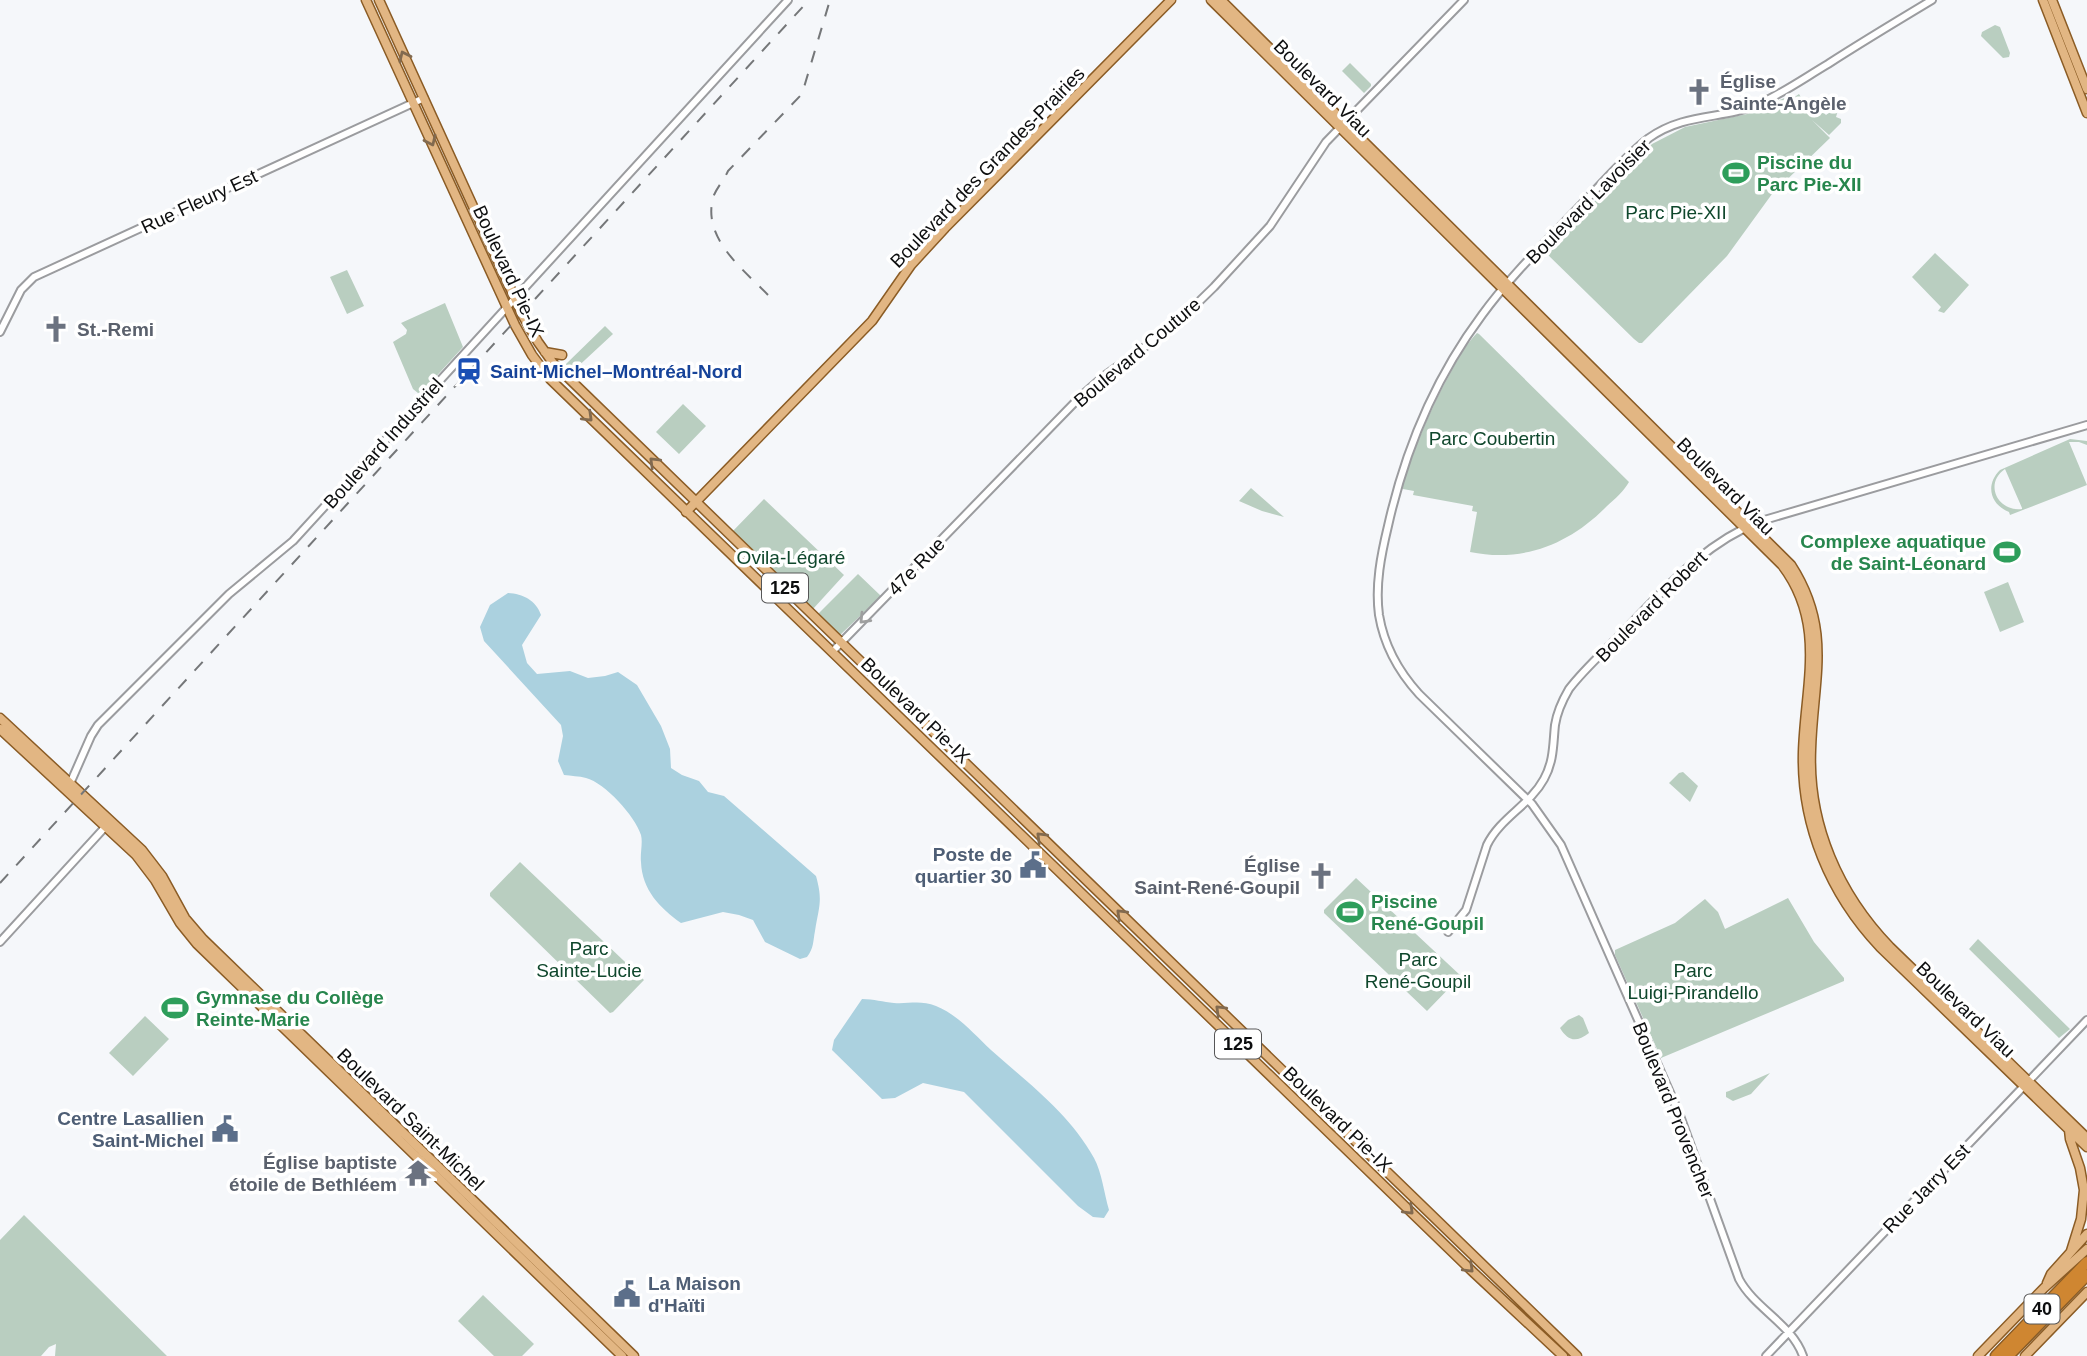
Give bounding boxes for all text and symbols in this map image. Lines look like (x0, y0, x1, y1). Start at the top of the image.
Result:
street label: Boulevard Viau (1270, 35, 1376, 141)
one-way arrow (398, 51, 412, 63)
street label: Boulevard des Grandes-Prairies (886, 63, 1089, 272)
place label: Église Sainte-Angèle (1720, 71, 1847, 114)
church icon: Église Sainte-Angèle (1684, 77, 1714, 107)
one-way arrow (422, 134, 436, 146)
street label: Boulevard Lavoisier (1522, 134, 1655, 268)
place label: Piscine du Parc Pie-XII (1757, 152, 1862, 195)
sports icon: Piscine du Parc Pie-XII (1721, 158, 1751, 188)
street label: Rue Fleury Est (138, 165, 261, 238)
street label: Boulevard Pie-IX (469, 202, 548, 341)
park label: Parc Pie-XII (1625, 202, 1727, 223)
street label: Boulevard Couture (1070, 293, 1205, 411)
church icon: St.-Remi (41, 314, 71, 344)
place label: St.-Remi (77, 319, 154, 340)
station icon: Saint-Michel–Montréal-Nord (454, 356, 484, 386)
place label: Saint-Michel–Montréal-Nord (490, 361, 742, 382)
street label: Boulevard Industriel (319, 374, 447, 513)
one-way arrow (579, 408, 592, 421)
park label: Parc Coubertin (1429, 428, 1555, 449)
street label: Boulevard Viau (1673, 433, 1779, 539)
one-way arrow (649, 457, 662, 470)
place label: Complexe aquatique de Saint-Léonard (1800, 531, 1986, 574)
street label: 47e Rue (884, 533, 949, 599)
sports icon: Complexe aquatique de Saint-Léonard (1992, 537, 2022, 567)
street label: Boulevard Robert (1592, 546, 1712, 666)
park label: Ovila-Légaré (737, 547, 845, 568)
road number: 125 (762, 574, 808, 602)
one-way arrow (859, 610, 872, 623)
street label: Boulevard Pie-IX (857, 653, 974, 768)
one-way arrow (1036, 832, 1049, 845)
place label: Poste de quartier 30 (915, 844, 1012, 887)
public building icon: Poste de quartier 30 (1018, 850, 1048, 880)
place label: Église Saint-René-Goupil (1134, 855, 1300, 898)
church icon: Église Saint-René-Goupil (1306, 861, 1336, 891)
place label: Piscine René-Goupil (1371, 891, 1484, 934)
sports icon: Piscine René-Goupil (1335, 897, 1365, 927)
one-way arrow (1116, 909, 1129, 922)
park label: Parc Sainte-Lucie (536, 938, 642, 981)
park label: Parc René-Goupil (1365, 949, 1471, 992)
street label: Boulevard Viau (1912, 957, 2019, 1062)
park label: Parc Luigi-Pirandello (1628, 960, 1758, 1003)
place label: Gymnase du Collège Reinte-Marie (196, 987, 384, 1030)
sports icon: Gymnase du Collège Reinte-Marie (160, 993, 190, 1023)
one-way arrow (1215, 1006, 1228, 1019)
street label: Boulevard Provencher (1629, 1019, 1719, 1202)
road number: 125 (1215, 1030, 1261, 1058)
street label: Boulevard Saint-Michel (333, 1044, 488, 1195)
street label: Boulevard Pie-IX (1279, 1062, 1396, 1177)
place label: Centre Lasallien Saint-Michel (57, 1108, 204, 1151)
public building icon: Centre Lasallien Saint-Michel (210, 1114, 240, 1144)
street label: Rue Jarry Est (1879, 1139, 1974, 1237)
place label: Église baptiste étoile de Bethléem (229, 1152, 397, 1195)
temple icon: Église baptiste étoile de Bethléem (403, 1158, 433, 1188)
one-way arrow (1401, 1201, 1414, 1214)
one-way arrow (1461, 1259, 1474, 1272)
place label: La Maison d'Haïti (648, 1273, 741, 1316)
public building icon: La Maison d'Haïti (612, 1279, 642, 1309)
road number: 40 (2024, 1294, 2060, 1324)

